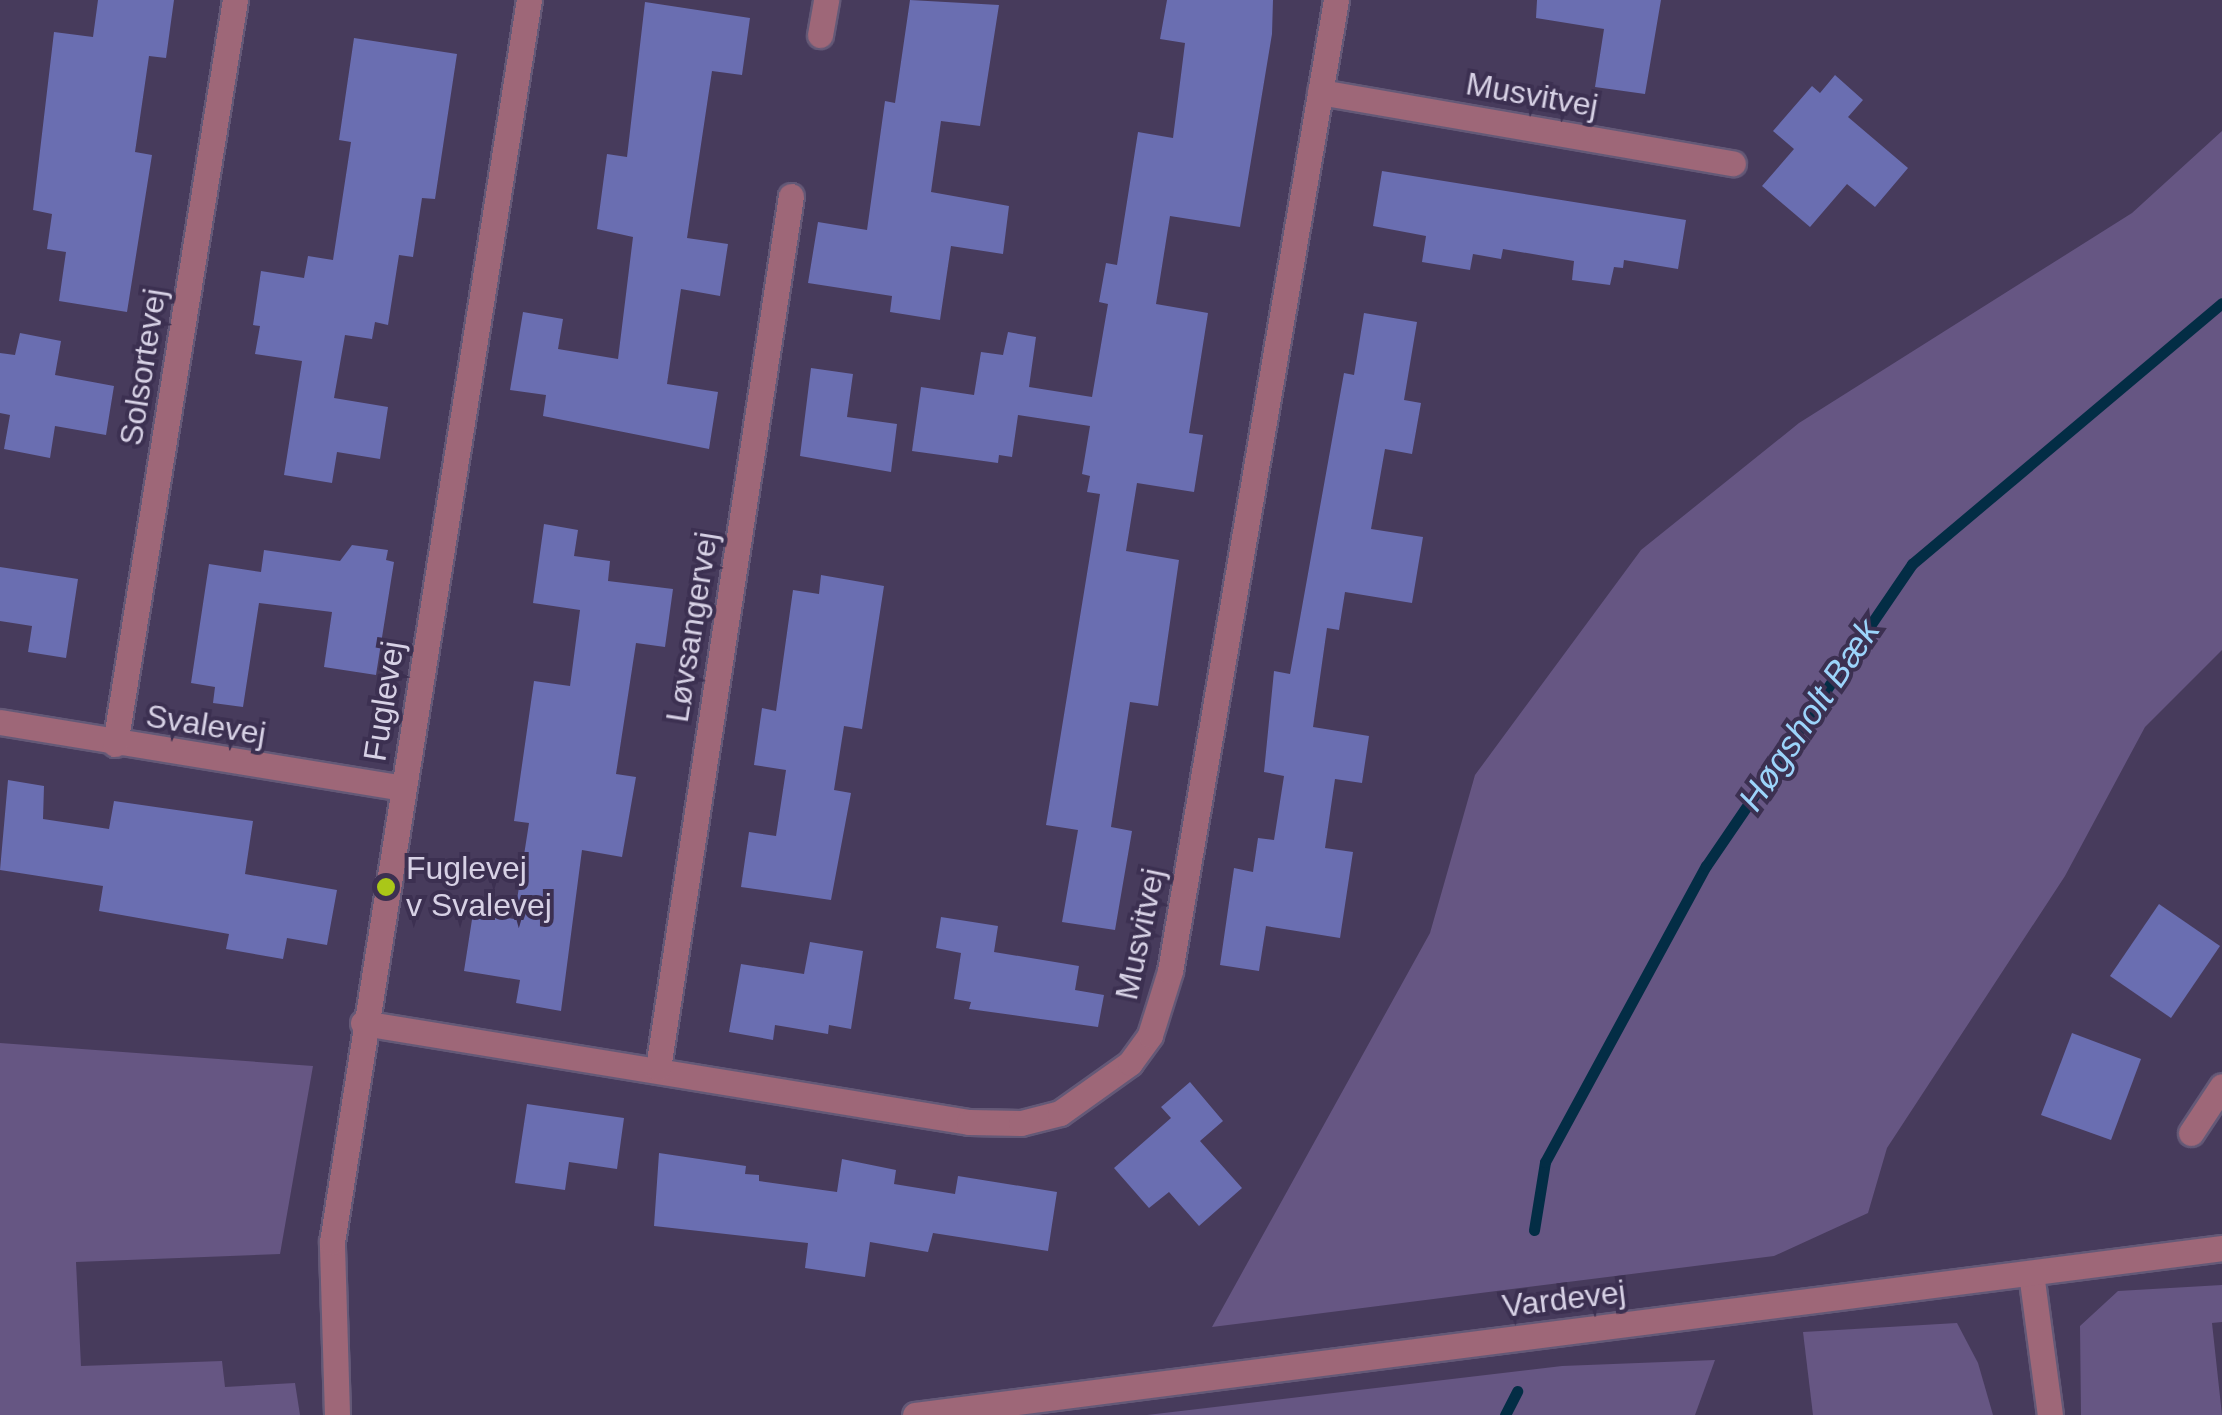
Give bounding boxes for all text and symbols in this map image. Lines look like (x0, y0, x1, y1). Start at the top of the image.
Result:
street label: Musvitvej (1463, 65, 1601, 125)
street label: Solsortevej (112, 286, 174, 448)
street label: Løvsangervej (658, 529, 726, 725)
water label: Høgsholt Bæk (1730, 611, 1888, 819)
street label: Fuglevej (356, 638, 412, 764)
street label: Svalevej (143, 697, 269, 753)
place label: Fuglevej v Svalevej (406, 850, 552, 925)
street label: Musvitvej (1107, 865, 1173, 1003)
marker: Fuglevej v Svalevej (375, 876, 397, 898)
street label: Vardevej (1500, 1272, 1628, 1326)

